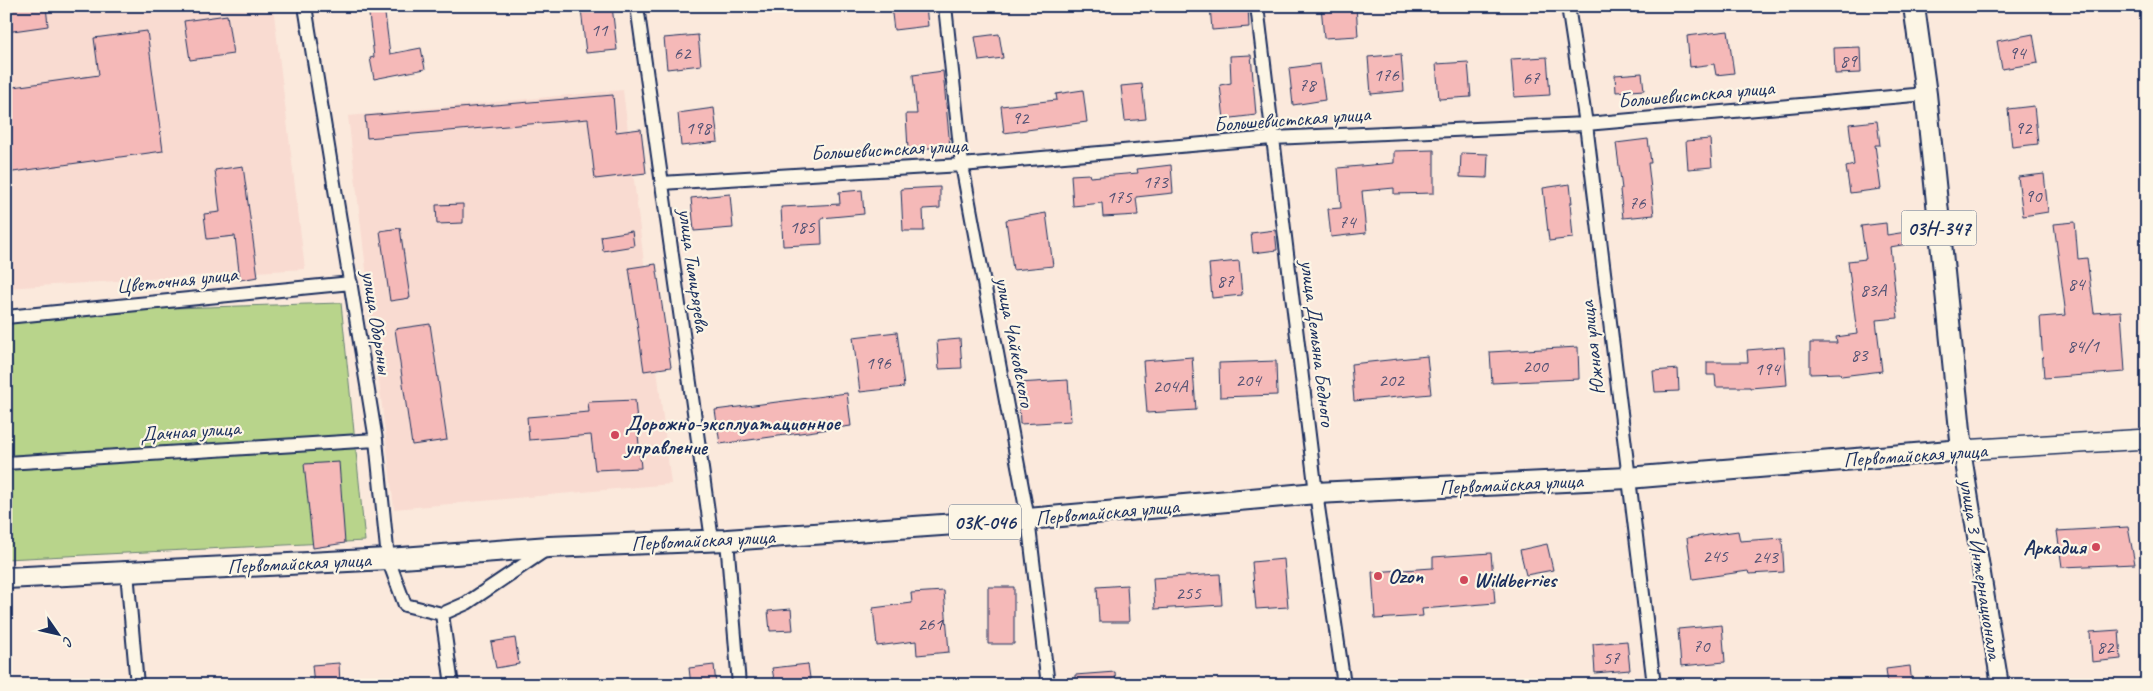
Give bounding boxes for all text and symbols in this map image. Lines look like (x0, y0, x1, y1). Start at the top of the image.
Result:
house number: 11 (590, 18, 609, 42)
house number: 62 (673, 41, 692, 65)
house number: 94 (2008, 41, 2028, 65)
house number: 89 (1839, 49, 1858, 73)
house number: 176 (1373, 63, 1400, 87)
house number: 67 (1522, 66, 1541, 90)
house number: 78 (1298, 73, 1318, 97)
street label: Большевистская улица (1617, 74, 1777, 114)
street label: Большевистская улица (1213, 100, 1373, 137)
house number: 92 (1011, 106, 1030, 130)
house number: 198 (685, 116, 713, 140)
house number: 92 (2014, 116, 2033, 140)
street label: Большевистская улица (810, 132, 969, 166)
house number: 173 (1142, 170, 1169, 194)
house number: 90 (2024, 184, 2043, 208)
house number: 175 (1106, 185, 1133, 209)
house number: 76 (1628, 191, 1647, 215)
street label: улица Тимирязева (672, 205, 716, 335)
house number: 74 (1338, 210, 1358, 234)
road number: 03Н-347 (1902, 210, 1976, 246)
house number: 185 (789, 215, 816, 239)
street label: улица Демьяна Бедного (1295, 256, 1341, 429)
street label: Цветочная улица (115, 261, 241, 299)
street label: улица Обороны (356, 267, 398, 377)
house number: 87 (1216, 269, 1235, 293)
house number: 84 (2067, 272, 2087, 296)
street label: улица Чайковского (989, 273, 1041, 411)
house number: 83А (1860, 278, 1888, 302)
street label: Южная улица (1573, 298, 1611, 396)
house number: 84/1 (2067, 334, 2100, 358)
house number: 83 (1850, 343, 1869, 367)
house number: 196 (865, 351, 892, 375)
house number: 200 (1522, 354, 1549, 378)
house number: 194 (1754, 357, 1782, 381)
house number: 204 (1235, 368, 1263, 392)
house number: 202 (1378, 368, 1405, 392)
house number: 204А (1152, 374, 1189, 398)
place label: Дорожно-эксплуатационное управление (623, 410, 842, 460)
street label: Дачная улица (139, 414, 243, 447)
marker: Дорожно-эксплуатационное управление (609, 429, 621, 441)
street label: Первомайская улица (1842, 437, 1989, 473)
street label: Первомайская улица (1438, 467, 1585, 501)
street label: улица 3 Интернационала (1954, 475, 2008, 664)
street label: Первомайская улица (1034, 493, 1181, 531)
road number: 03К-046 (949, 504, 1021, 540)
street label: Первомайская улица (630, 523, 777, 557)
place label: Аркадия (2023, 534, 2088, 560)
marker: Аркадия (2090, 541, 2102, 553)
house number: 245 (1702, 544, 1729, 568)
house number: 243 (1752, 545, 1779, 569)
street label: Первомайская улица (226, 546, 373, 580)
place label: Ozon (1388, 563, 1423, 589)
place label: Wildberries (1474, 567, 1559, 593)
marker: Ozon (1372, 570, 1384, 582)
marker: Wildberries (1458, 574, 1470, 586)
house number: 255 (1175, 581, 1202, 605)
north arrow (32, 608, 82, 658)
house number: 261 (917, 612, 944, 636)
text: С (58, 633, 77, 650)
house number: 70 (1692, 634, 1711, 658)
house number: 82 (2096, 635, 2115, 659)
house number: 57 (1602, 646, 1621, 670)

